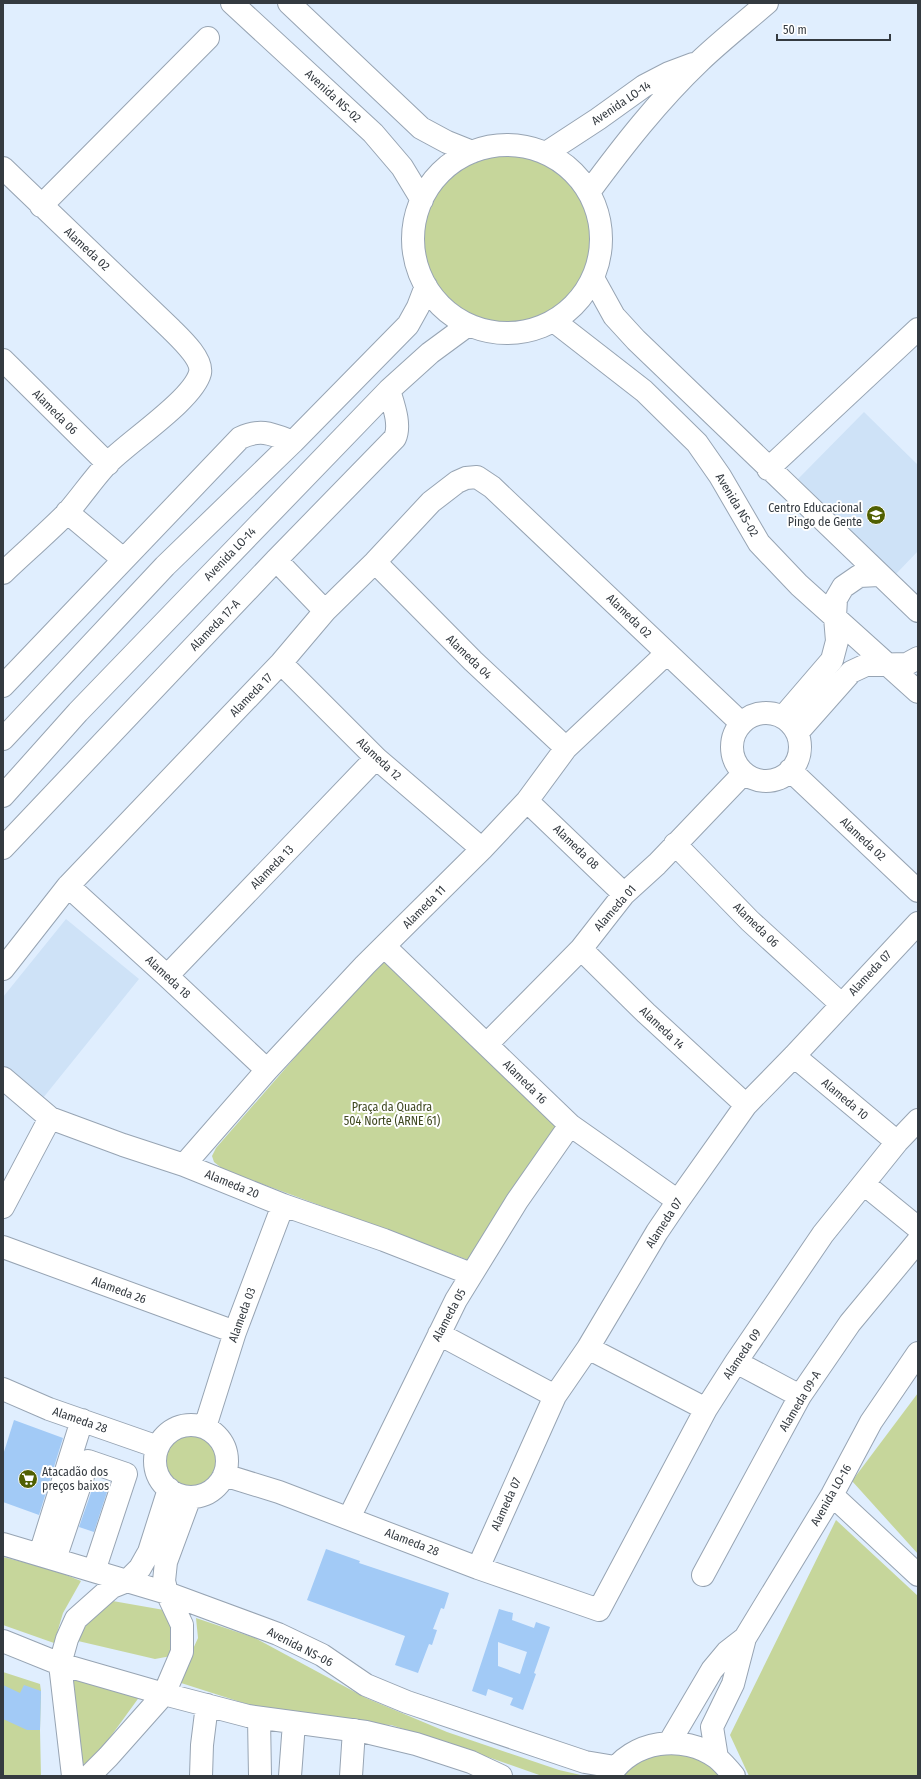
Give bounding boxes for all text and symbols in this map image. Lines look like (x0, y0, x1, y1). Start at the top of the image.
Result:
scale bar (777, 16, 890, 42)
text: 50 m (783, 23, 807, 37)
street label: Avenida NS-02 (302, 67, 364, 125)
street label: Avenida LO-14 (589, 78, 653, 128)
street label: Alameda 02 (61, 224, 113, 274)
street label: Alameda 06 (30, 387, 80, 437)
street label: Avenida NS-02 (713, 471, 761, 539)
place label: Centro Educacional Pingo de Gente (768, 501, 862, 529)
school or university icon: Centro Educacional Pingo de Gente (865, 504, 887, 526)
street label: Avenida LO-14 (201, 524, 259, 583)
street label: Alameda 02 (604, 591, 654, 641)
street label: Alameda 17-A (187, 596, 243, 654)
street label: Alameda 04 (443, 632, 495, 682)
street label: Alameda 17 (227, 670, 275, 720)
street label: Alameda 12 (354, 735, 404, 783)
street label: Alameda 02 (837, 814, 889, 864)
street label: Alameda 08 (550, 822, 602, 872)
street label: Alameda 13 (248, 842, 296, 892)
street label: Alameda 01 (591, 882, 639, 934)
street label: Alameda 11 (400, 883, 448, 931)
street label: Alameda 06 (730, 900, 782, 950)
street label: Alameda 07 (846, 947, 894, 998)
street label: Alameda 18 (143, 953, 193, 1001)
street label: Alameda 14 (637, 1004, 687, 1052)
street label: Alameda 16 (500, 1057, 550, 1107)
street label: Alameda 10 (819, 1075, 871, 1123)
park label: Praça da Quadra 504 Norte (ARNE 61) (344, 1100, 441, 1128)
street label: Alameda 20 (203, 1167, 261, 1201)
street label: Alameda 07 (643, 1195, 685, 1251)
street label: Alameda 26 (90, 1274, 148, 1306)
street label: Alameda 03 (226, 1286, 258, 1344)
street label: Alameda 05 (429, 1286, 469, 1344)
street label: Alameda 09 (720, 1326, 764, 1382)
street label: Alameda 09-A (776, 1368, 824, 1434)
street label: Alameda 28 (51, 1404, 109, 1436)
street label: Avenida LO-16 (808, 1462, 854, 1528)
place label: Atacadão dos preços baixos (42, 1465, 109, 1493)
supermarket icon: Atacadão dos preços baixos (17, 1468, 39, 1490)
street label: Alameda 07 (488, 1475, 524, 1533)
street label: Alameda 28 (383, 1525, 441, 1559)
street label: Avenida NS-06 (265, 1624, 335, 1670)

